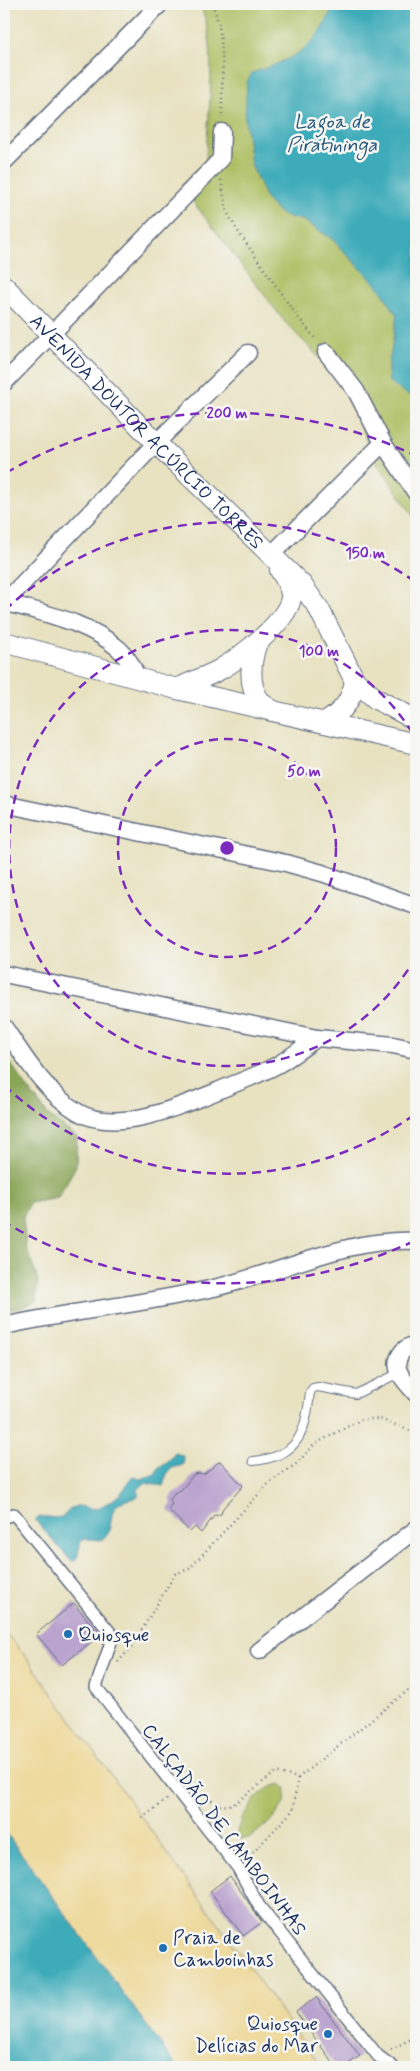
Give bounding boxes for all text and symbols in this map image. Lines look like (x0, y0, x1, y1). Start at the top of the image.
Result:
water label: Lagoa de Piratininga (287, 109, 378, 161)
street label: AVENIDA DOUTOR ACÚRCIO TORRES (24, 309, 269, 555)
text: 200 m (207, 404, 248, 424)
text: 150 m (345, 544, 385, 564)
text: 100 m (299, 642, 339, 662)
text: 50 m (287, 762, 321, 782)
centre of rings (218, 839, 236, 857)
place label: Quiosque (78, 1623, 149, 1648)
marker: Quiosque (62, 1628, 74, 1640)
street label: CALÇADÃO DE CAMBOINHAS (136, 1719, 312, 1941)
place label: Praia de Camboinhas (173, 1926, 273, 1973)
marker: Praia de Camboinhas (157, 1942, 169, 1954)
place label: Quiosque Delícias do Mar (195, 2012, 318, 2059)
marker: Quiosque Delícias do Mar (322, 2028, 334, 2040)

